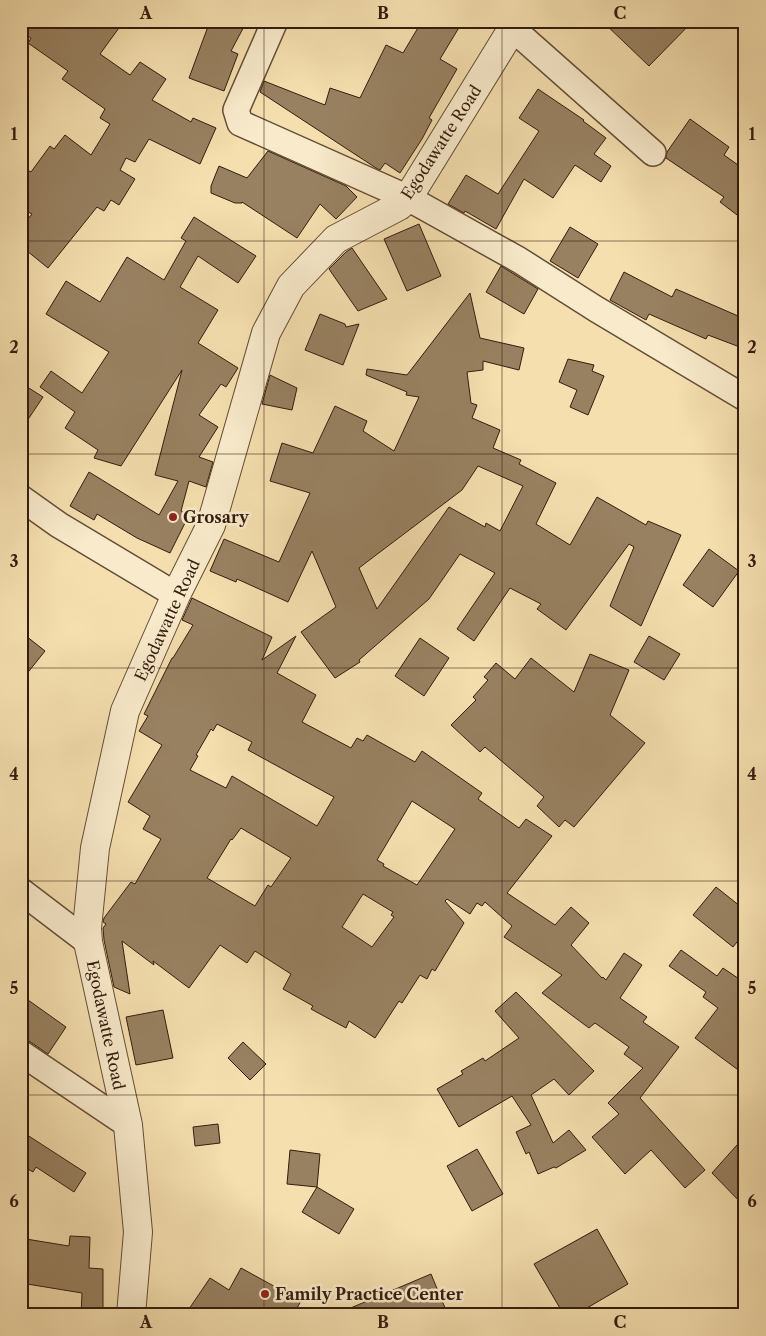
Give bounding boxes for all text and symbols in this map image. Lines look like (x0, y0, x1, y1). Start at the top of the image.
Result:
text: A (139, 3, 153, 23)
text: B (377, 3, 389, 23)
text: C (614, 3, 626, 23)
street label: Egodawatte Road (397, 81, 486, 203)
text: 1 (10, 124, 18, 144)
text: 1 (748, 124, 756, 144)
text: 2 (9, 337, 19, 357)
text: 2 (747, 337, 757, 357)
place label: Grosary (183, 507, 250, 527)
marker: Grosary (167, 511, 179, 523)
text: 3 (9, 551, 19, 571)
text: 3 (747, 551, 757, 571)
street label: Egodawatte Road (130, 556, 204, 684)
text: 4 (9, 764, 19, 784)
text: 4 (747, 764, 757, 784)
street label: Egodawatte Road (82, 958, 130, 1092)
text: 5 (10, 978, 19, 998)
text: 5 (748, 978, 757, 998)
text: 6 (9, 1191, 19, 1211)
text: 6 (747, 1191, 757, 1211)
place label: Family Practice Center (275, 1284, 464, 1304)
marker: Family Practice Center (259, 1288, 271, 1300)
text: A (139, 1312, 153, 1332)
text: B (377, 1312, 389, 1332)
text: C (614, 1312, 626, 1332)

